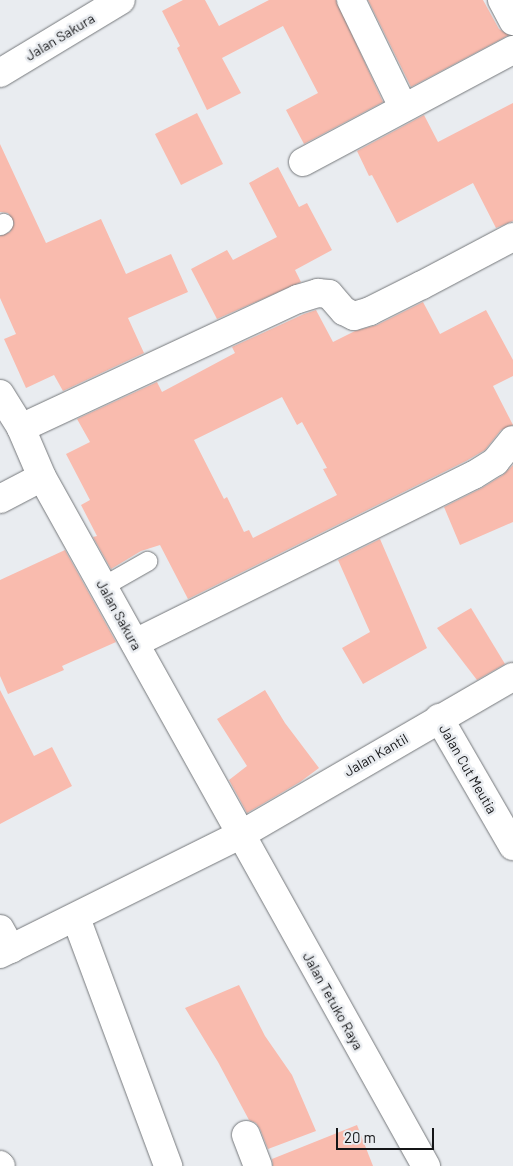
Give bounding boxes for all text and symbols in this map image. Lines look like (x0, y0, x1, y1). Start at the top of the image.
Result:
street label: Jalan Sakura (22, 10, 98, 64)
street label: Jalan Sakura (93, 577, 145, 653)
street label: Jalan Cut Meutia (436, 721, 500, 817)
street label: Jalan Kantil (341, 730, 411, 780)
street label: Jalan Tetuko Raya (299, 949, 367, 1053)
scale bar (338, 1118, 436, 1150)
text: 20 m (344, 1128, 376, 1146)

